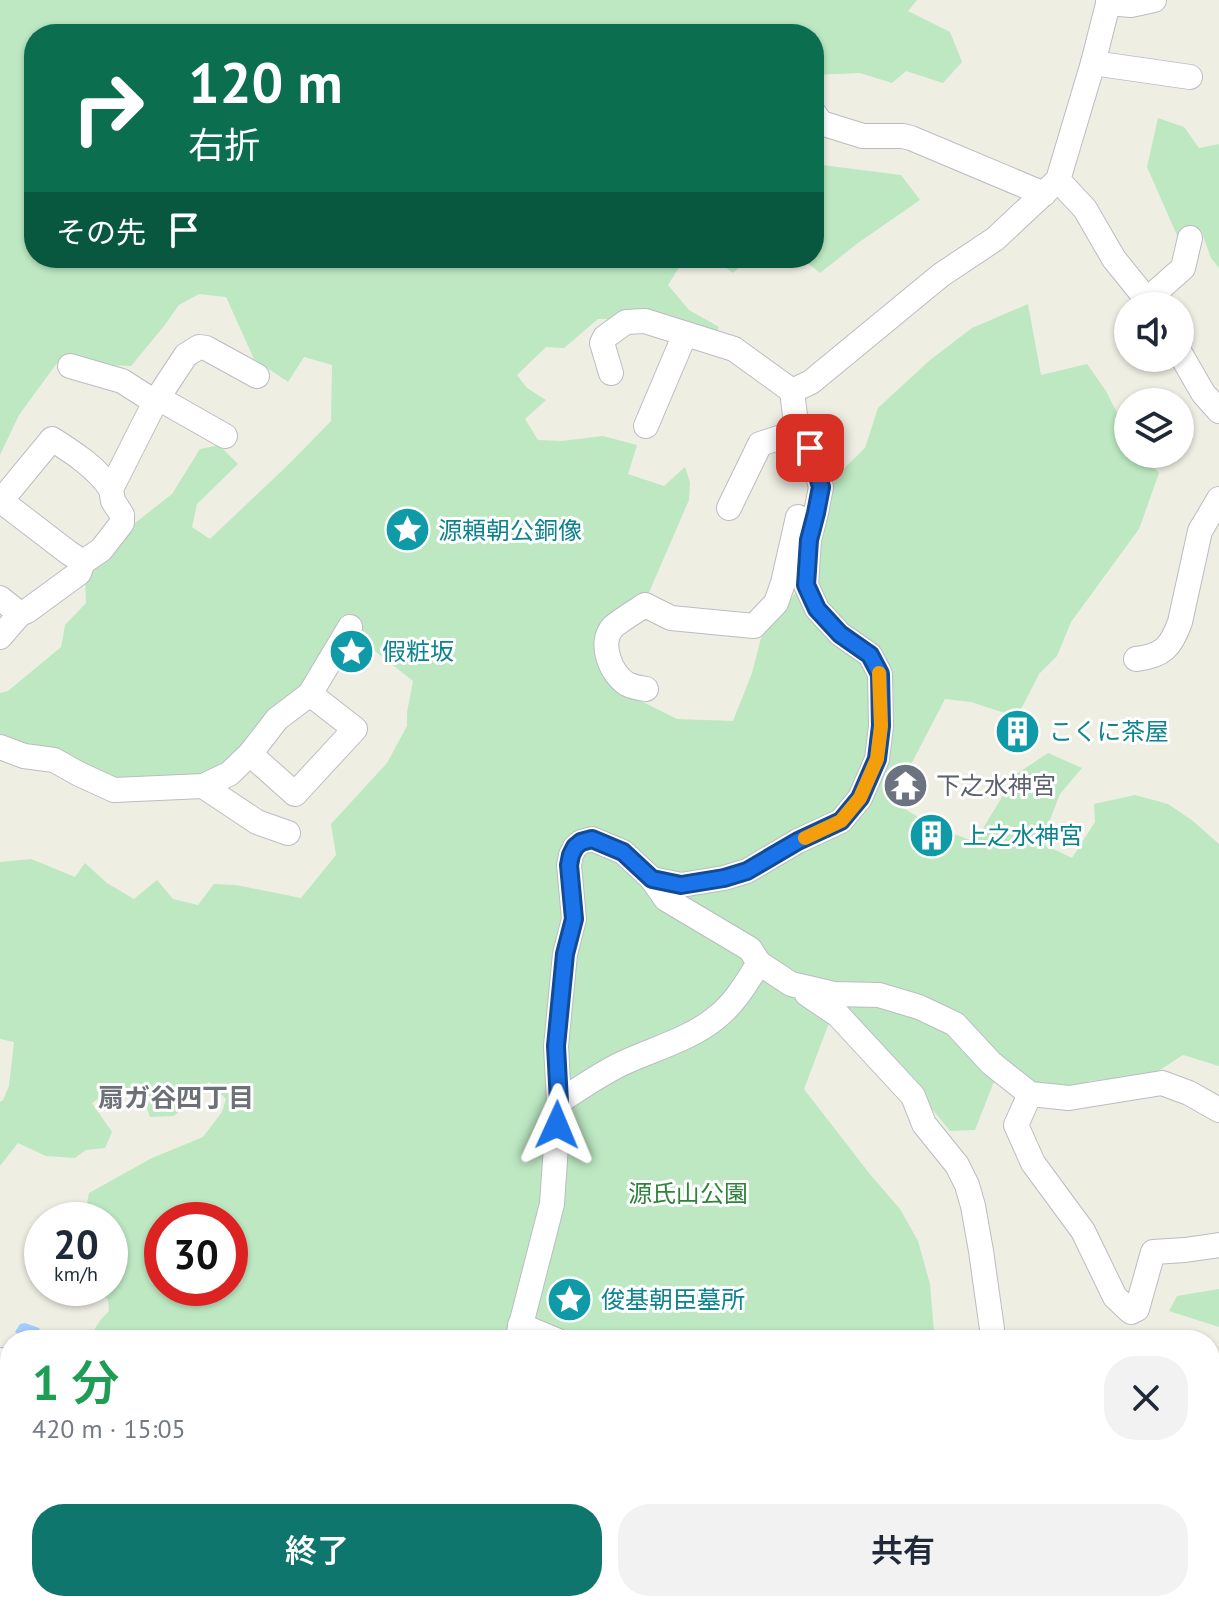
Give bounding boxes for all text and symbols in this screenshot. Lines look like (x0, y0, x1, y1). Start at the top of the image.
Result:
text: 120 m (188, 46, 343, 118)
icon: right (56, 56, 160, 160)
text: 右折 (188, 121, 260, 168)
icon: arrive (162, 208, 206, 252)
text: その先 (56, 212, 146, 251)
map controls (1114, 292, 1194, 468)
button: sound (1114, 292, 1194, 372)
button: layers (1114, 388, 1194, 468)
pin (776, 414, 844, 482)
icon: arrive (788, 426, 832, 470)
place icon: 源頼朝公銅像 (383, 506, 431, 554)
place label: 源頼朝公銅像 (438, 515, 582, 546)
place icon: 假粧坂 (327, 627, 375, 675)
place label: 假粧坂 (382, 636, 454, 667)
building icon: こくに茶屋 (994, 707, 1042, 755)
place label: こくに茶屋 (1049, 716, 1169, 747)
temple icon: 下之水神宮 (881, 761, 929, 809)
place label: 下之水神宮 (936, 770, 1056, 801)
building icon: 上之水神宮 (908, 811, 956, 859)
place label: 上之水神宮 (963, 820, 1083, 851)
district label: 扇ガ谷四丁目 (98, 1081, 254, 1114)
position arrow (515, 1083, 599, 1167)
park label: 源氏山公園 (628, 1178, 748, 1209)
speed limit sign: 30 (144, 1202, 248, 1306)
text: 20 (53, 1218, 99, 1270)
text: km/h (54, 1261, 98, 1287)
place icon: 俊基朝臣墓所 (546, 1275, 594, 1323)
place label: 俊基朝臣墓所 (601, 1284, 745, 1315)
text: 1 分 (32, 1351, 119, 1413)
button: close (1104, 1356, 1188, 1440)
text: 420 m · 15:05 (32, 1412, 186, 1445)
button: 終了 (32, 1504, 602, 1596)
button: 共有 (618, 1504, 1188, 1596)

